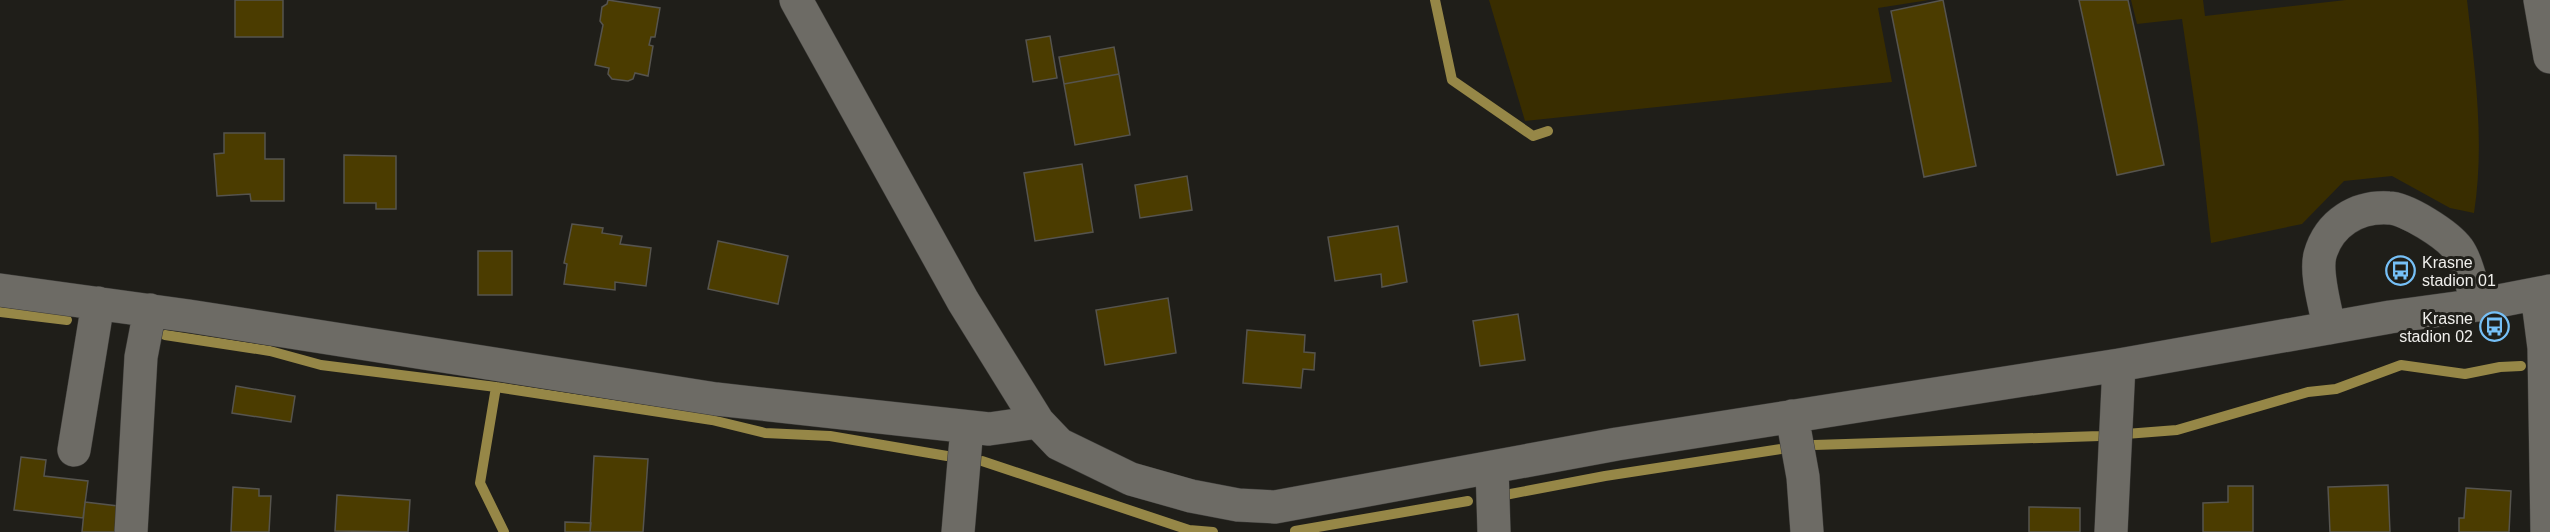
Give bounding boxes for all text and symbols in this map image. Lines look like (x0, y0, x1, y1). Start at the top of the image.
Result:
place label: Krasne stadion 01 (2422, 254, 2496, 289)
bus stop icon: Krasne stadion 01 (2385, 255, 2417, 287)
place label: Krasne stadion 02 (2399, 310, 2473, 345)
bus stop icon: Krasne stadion 02 (2478, 311, 2510, 343)

